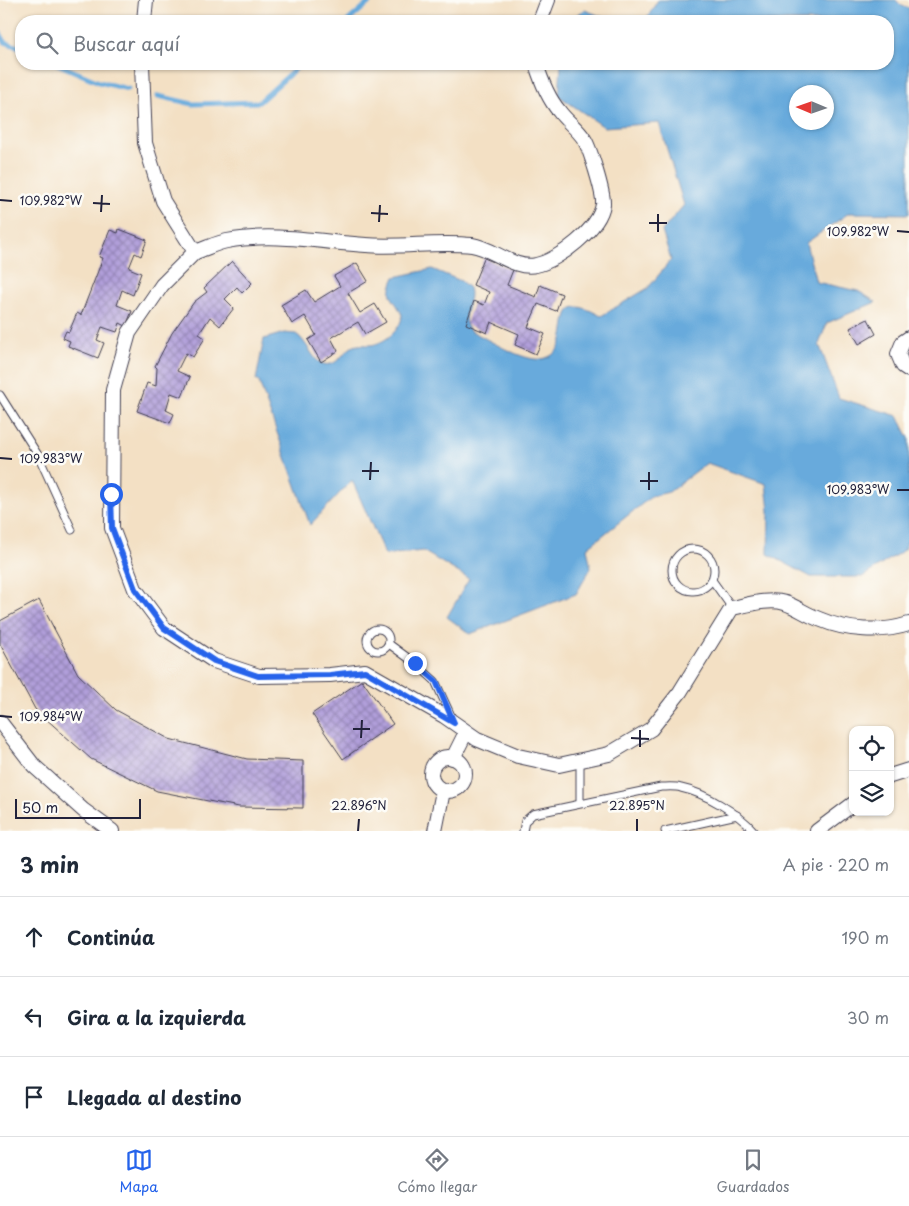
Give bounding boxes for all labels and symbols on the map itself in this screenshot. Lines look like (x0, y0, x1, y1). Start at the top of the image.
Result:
north arrow (789, 85, 834, 130)
text: 109.982°W (20, 191, 83, 209)
text: 109.982°W (827, 222, 890, 240)
text: 109.983°W (20, 449, 83, 467)
text: 109.983°W (827, 480, 890, 498)
route start (100, 483, 123, 506)
route end (404, 652, 427, 675)
text: 109.984°W (20, 707, 83, 725)
scale bar (15, 796, 141, 819)
text: 22.896°N (331, 796, 387, 814)
text: 22.895°N (609, 796, 665, 814)

